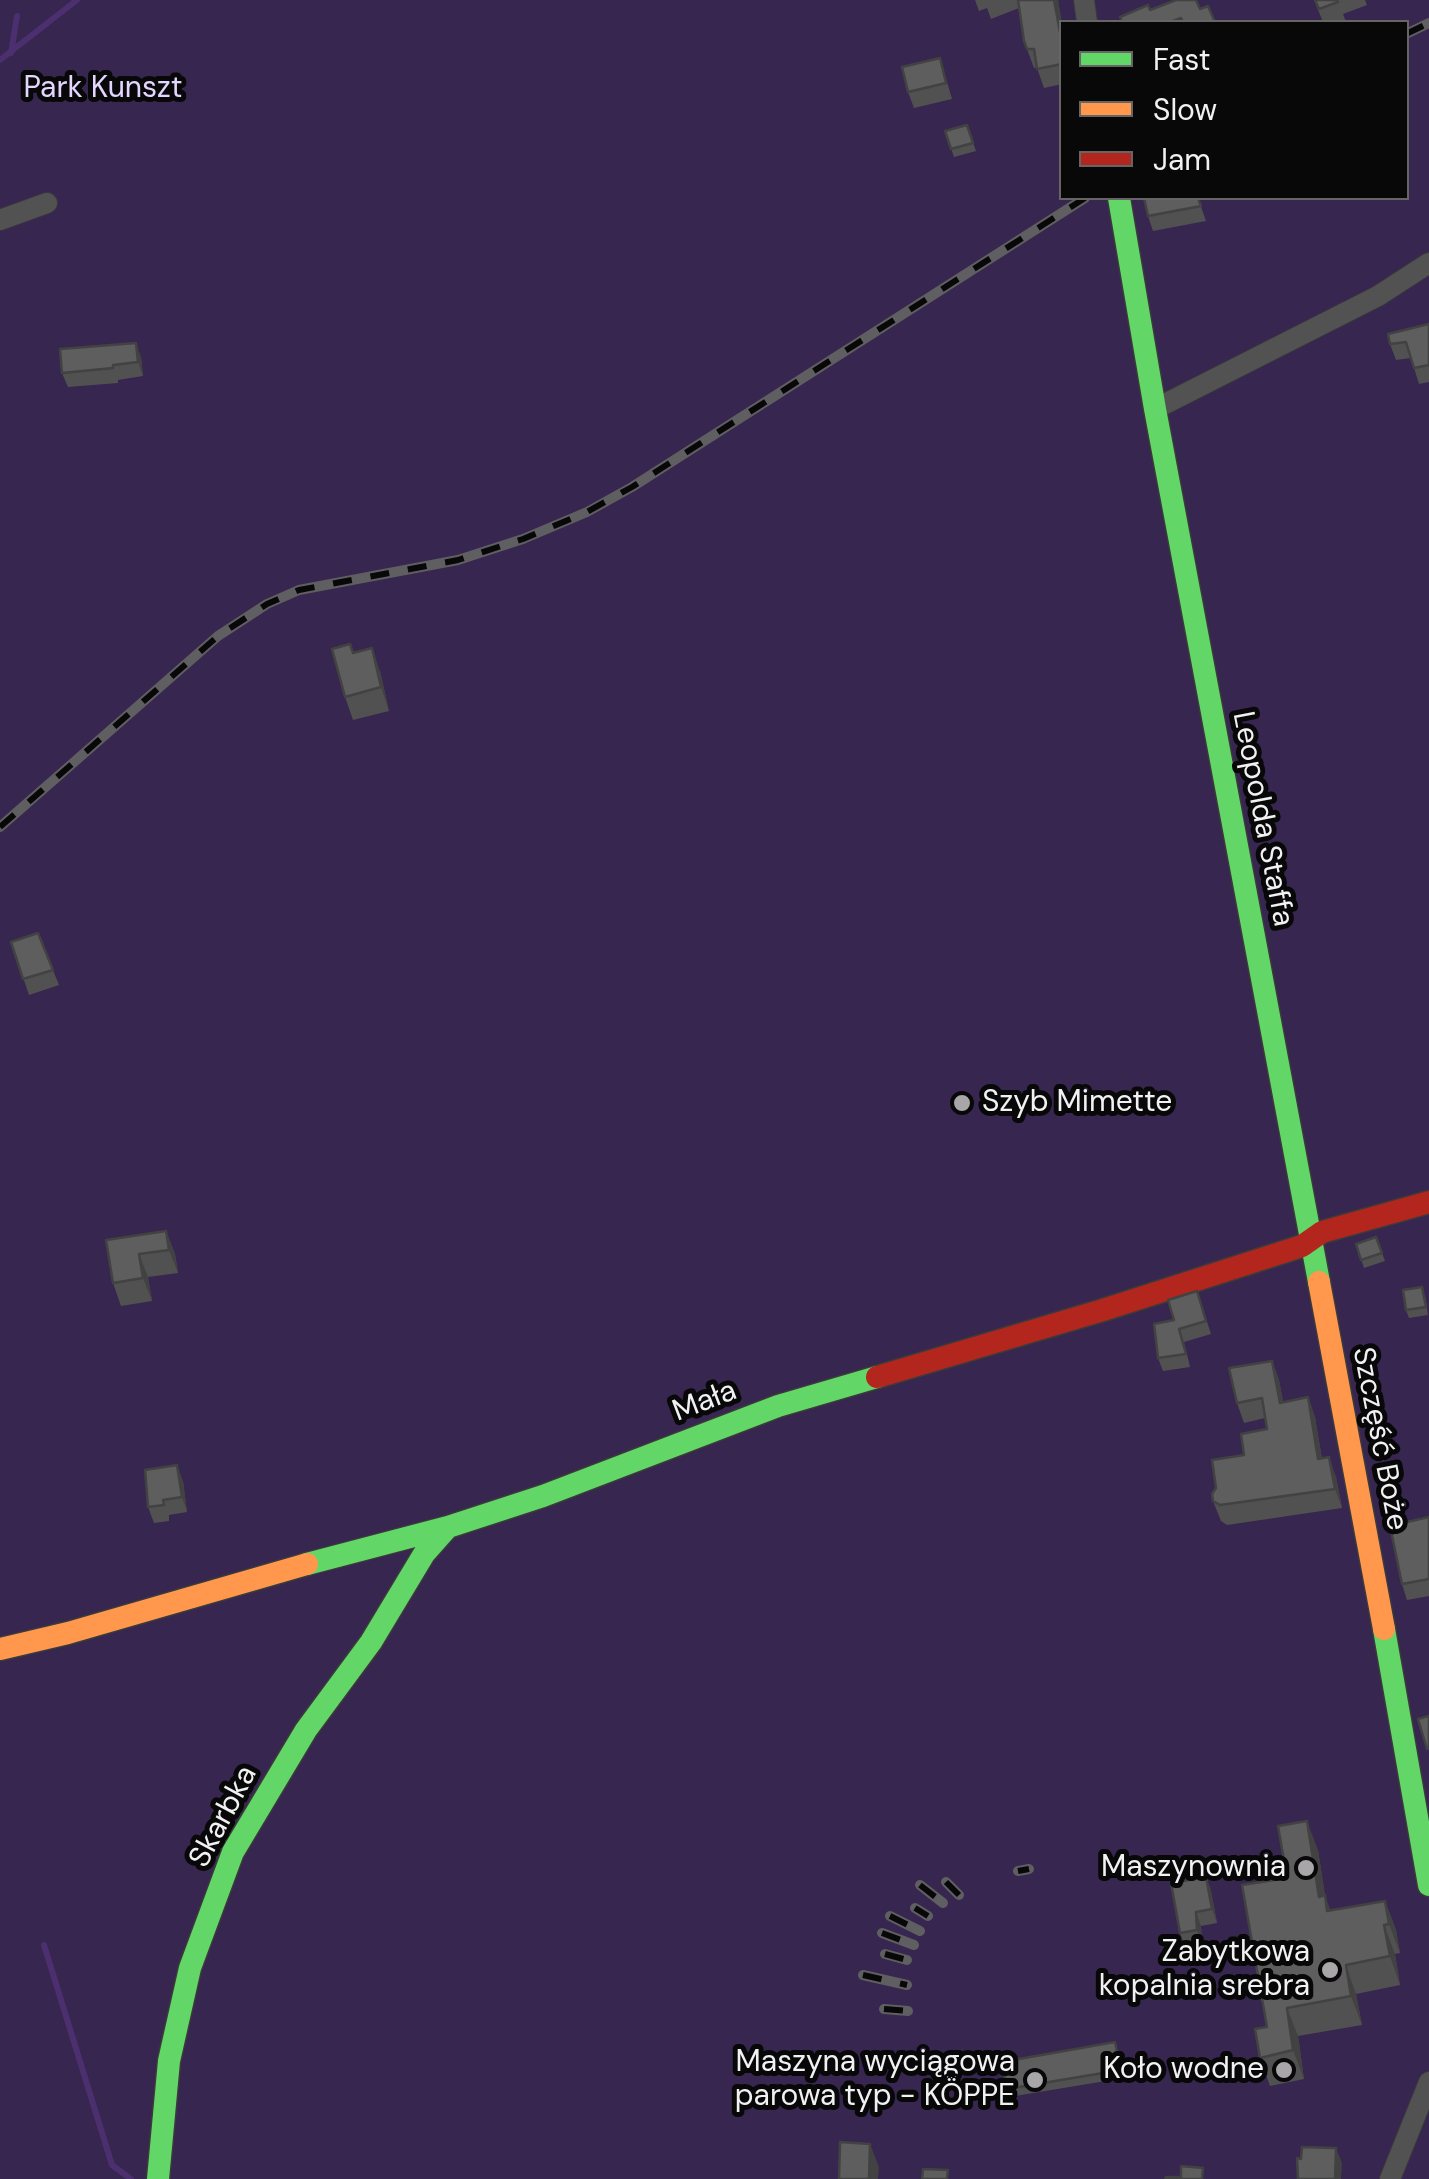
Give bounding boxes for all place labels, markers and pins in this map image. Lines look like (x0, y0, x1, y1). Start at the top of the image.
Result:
place label: Szyb Mimette (982, 1085, 1172, 1121)
marker: Szyb Mimette (951, 1092, 973, 1114)
place label: Maszynownia (1101, 1850, 1286, 1886)
marker: Maszynownia (1295, 1857, 1317, 1879)
place label: Zabytkowa kopalnia srebra (1099, 1935, 1310, 2006)
marker: Zabytkowa kopalnia srebra (1319, 1959, 1341, 1981)
place label: Maszyna wyciągowa parowa typ - KÖPPE (735, 2045, 1015, 2116)
place label: Koło wodne (1103, 2052, 1264, 2088)
marker: Koło wodne (1273, 2059, 1295, 2081)
marker: Maszyna wyciągowa parowa typ - KÖPPE (1024, 2069, 1046, 2091)

